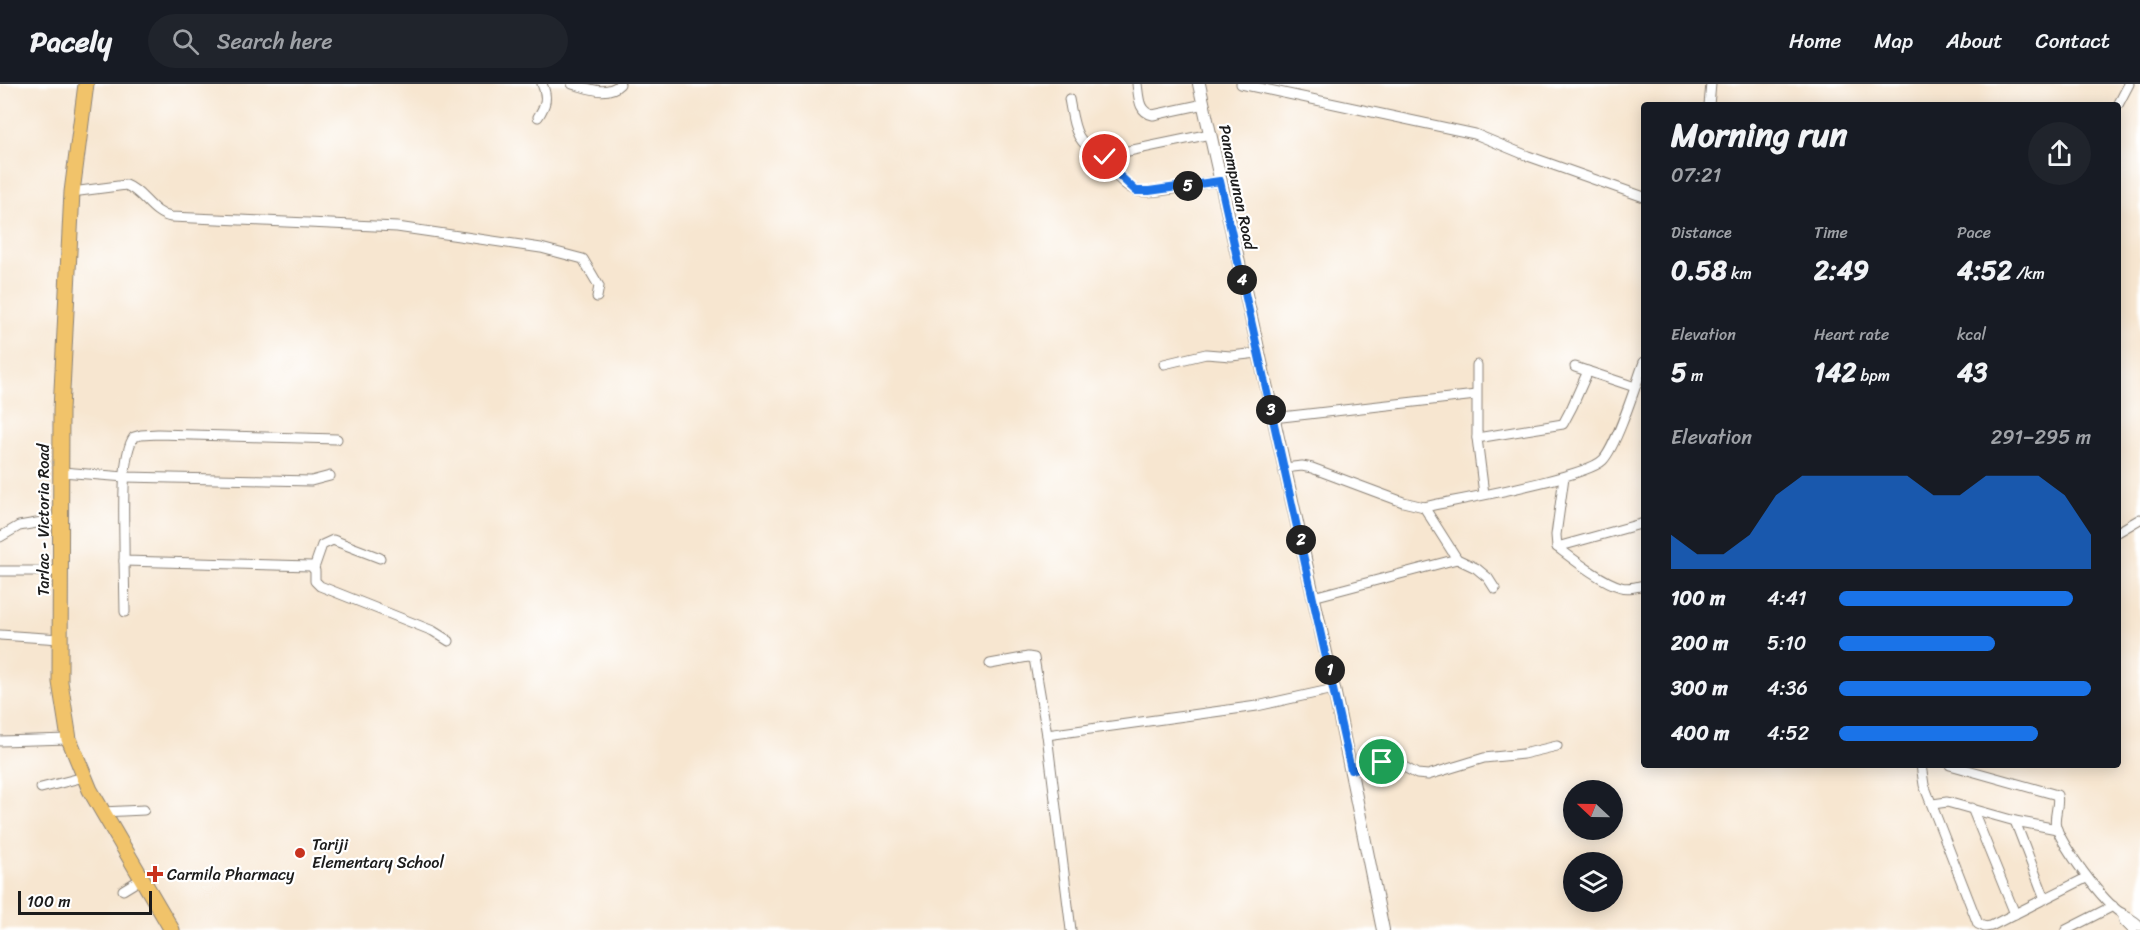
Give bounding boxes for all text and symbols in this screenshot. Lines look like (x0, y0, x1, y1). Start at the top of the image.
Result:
search box (148, 14, 568, 68)
text: Pacely (30, 17, 112, 66)
text: Search here (217, 22, 333, 61)
text: Home (1789, 22, 1841, 60)
text: Map (1874, 22, 1913, 60)
text: About (1946, 22, 2003, 60)
text: Contact (2036, 22, 2110, 60)
icon: search (169, 25, 202, 58)
text: Morning run (1671, 106, 1847, 164)
street label: Panampunan Road (1210, 122, 1265, 254)
button: share (2028, 122, 2091, 185)
pin (1079, 131, 1130, 182)
icon: check (1088, 140, 1121, 173)
text: 07:21 (1671, 158, 1721, 193)
pin: 5 (1173, 171, 1203, 201)
text: 5 (1183, 171, 1193, 200)
text: Distance (1671, 218, 1732, 247)
text: Time (1814, 218, 1848, 247)
text: Pace (1957, 218, 1991, 247)
text: 0.58 (1671, 247, 1727, 293)
text: 2:49 (1814, 247, 1869, 293)
text: 4:52 (1957, 247, 2012, 293)
text: km (1727, 259, 1752, 288)
text: /km (2012, 259, 2045, 288)
pin: 4 (1227, 265, 1257, 295)
text: 4 (1237, 265, 1247, 294)
text: Elevation (1671, 320, 1736, 349)
text: Heart rate (1814, 320, 1889, 349)
text: kcal (1957, 320, 1986, 349)
text: 5 (1671, 349, 1687, 395)
text: 142 (1814, 349, 1856, 395)
text: 43 (1957, 349, 1988, 395)
text: m (1687, 361, 1703, 390)
text: bpm (1856, 361, 1890, 390)
pin: 3 (1256, 395, 1286, 425)
text: 3 (1267, 395, 1275, 424)
text: Elevation (1671, 420, 1752, 455)
text: 291–295 m (1991, 420, 2091, 455)
street label: Tarlac - Victoria Road (29, 442, 58, 596)
pin: 2 (1286, 525, 1316, 555)
text: 2 (1296, 525, 1306, 554)
text: 100 m (1671, 581, 1725, 616)
text: 4:41 (1767, 581, 1807, 616)
text: 200 m (1671, 626, 1728, 661)
text: 5:10 (1767, 626, 1806, 661)
pin: 1 (1315, 655, 1345, 685)
text: 1 (1327, 655, 1333, 684)
text: 300 m (1671, 671, 1728, 706)
text: 4:36 (1767, 671, 1808, 706)
text: 400 m (1671, 716, 1729, 751)
text: 4:52 (1767, 716, 1809, 751)
pin (1356, 736, 1407, 787)
icon: arrive (1365, 745, 1398, 778)
north arrow (1563, 780, 1623, 840)
map controls (1563, 780, 1623, 912)
place label: Tariji Elementary School (312, 830, 444, 877)
marker: Tariji Elementary School (293, 846, 307, 860)
button: layers (1563, 852, 1623, 912)
place label: Carmila Pharmacy (167, 860, 295, 889)
marker: Carmila Pharmacy (148, 867, 162, 881)
text: 100 m (27, 887, 71, 916)
scale bar (18, 888, 152, 916)

